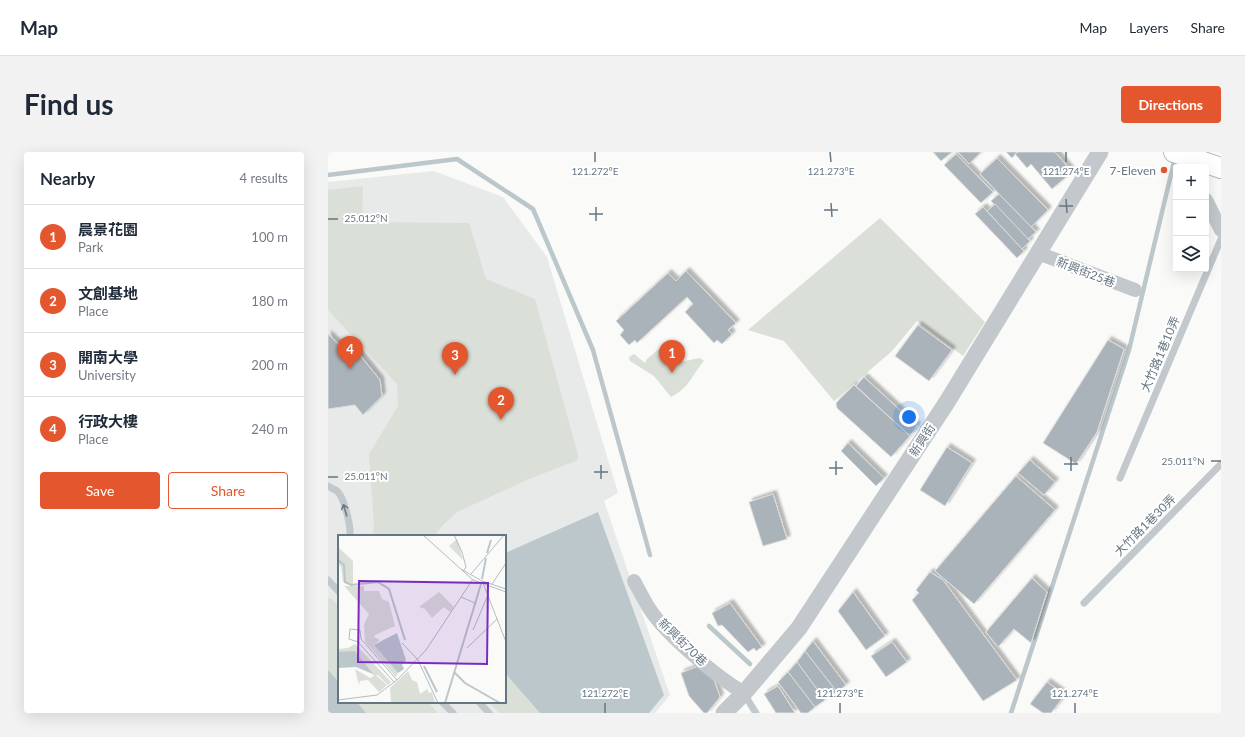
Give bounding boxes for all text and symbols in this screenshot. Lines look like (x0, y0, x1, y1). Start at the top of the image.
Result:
text: Map (20, 16, 58, 39)
text: Map (1079, 19, 1107, 36)
text: Layers (1129, 19, 1169, 36)
text: Share (1191, 19, 1225, 36)
button: Directions (1121, 86, 1221, 123)
text: Find us (24, 87, 114, 121)
place label: 7-Eleven (1110, 163, 1156, 178)
map controls (1173, 164, 1209, 272)
button: + (1173, 164, 1209, 200)
text: 121.272°E (571, 165, 619, 177)
text: 121.273°E (807, 165, 855, 177)
text: 121.274°E (1042, 165, 1090, 177)
marker: 7-Eleven (1159, 165, 1169, 175)
text: Nearby (40, 168, 95, 189)
text: 4 results (240, 170, 288, 186)
button: − (1173, 200, 1209, 236)
text: 25.012°N (344, 212, 388, 224)
text: 晨景花園 (78, 220, 138, 238)
text: 1 (49, 229, 57, 245)
text: 100 m (251, 229, 288, 245)
button: layers (1173, 236, 1209, 272)
text: Park (78, 239, 103, 255)
street label: 新興街25巷 (1054, 254, 1118, 290)
text: 文創基地 (78, 284, 138, 302)
text: 2 (49, 293, 57, 309)
text: 180 m (251, 293, 288, 309)
text: Place (78, 303, 108, 319)
street label: 大竹路1巷10弄 (1137, 314, 1183, 394)
pin: 4 (337, 336, 363, 369)
pin: 1 (659, 340, 685, 373)
pin: 3 (442, 342, 468, 375)
text: 開南大學 (78, 348, 138, 366)
text: 3 (49, 357, 57, 373)
text: 200 m (251, 357, 288, 373)
text: University (78, 367, 136, 383)
pin: 2 (488, 387, 514, 420)
your location (899, 407, 919, 427)
text: 行政大樓 (78, 412, 138, 430)
text: 4 (49, 421, 57, 437)
text: 240 m (251, 421, 288, 437)
street label: 新興街 (906, 421, 938, 459)
text: Place (78, 431, 108, 447)
text: 25.011°N (1161, 455, 1205, 467)
text: 25.011°N (344, 470, 388, 482)
button: Save (40, 472, 160, 509)
button: Share (168, 472, 288, 509)
street label: 大竹路1巷30弄 (1111, 491, 1179, 559)
one-way arrow (341, 504, 348, 517)
inset map (338, 535, 506, 703)
street label: 新興街70巷 (656, 615, 710, 669)
text: 121.272°E (581, 687, 629, 699)
text: 121.273°E (816, 687, 864, 699)
text: 121.274°E (1051, 687, 1099, 699)

